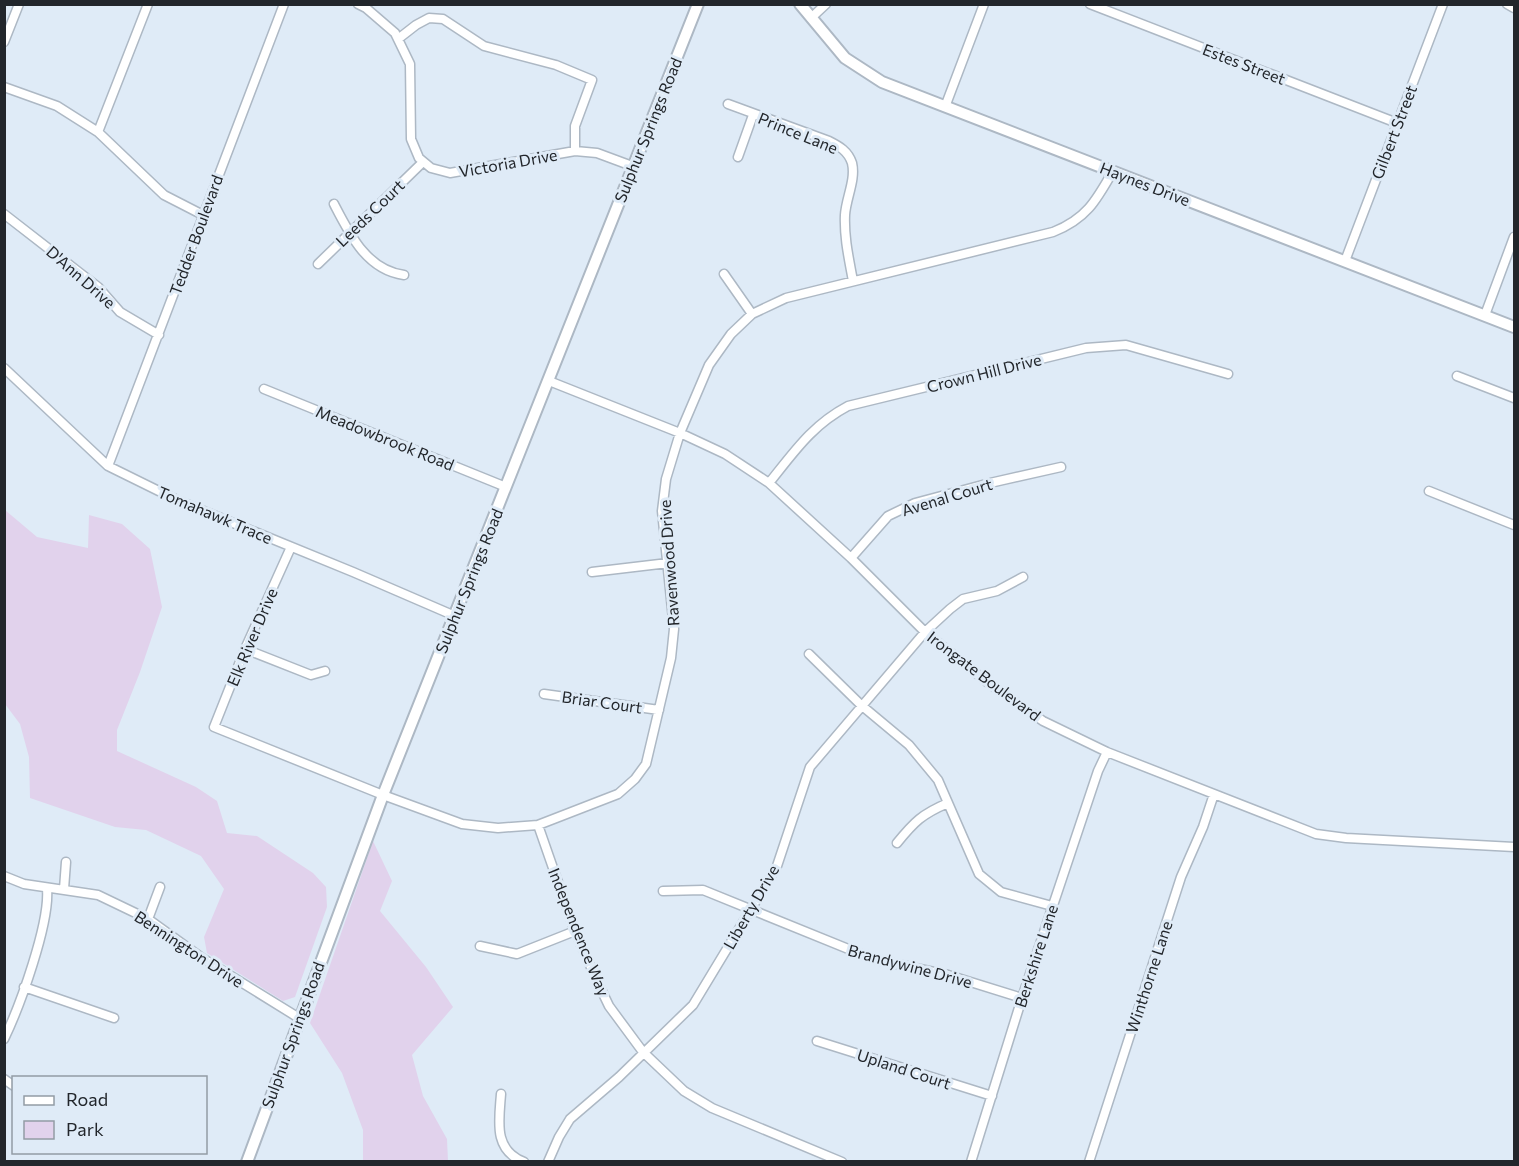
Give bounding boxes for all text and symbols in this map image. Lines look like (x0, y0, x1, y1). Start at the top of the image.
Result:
street label: Estes Street (1200, 39, 1289, 88)
street label: Sulphur Springs Road (610, 55, 685, 205)
street label: Gilbert Street (1367, 82, 1420, 181)
street label: Prince Lane (756, 108, 841, 157)
street label: Victoria Drive (457, 145, 559, 181)
street label: Haynes Drive (1097, 158, 1193, 209)
street label: Tedder Boulevard (165, 172, 226, 298)
street label: Leeds Court (331, 175, 408, 250)
street label: D'Ann Drive (43, 241, 120, 312)
street label: Crown Hill Drive (925, 349, 1043, 396)
street label: Meadowbrook Road (313, 401, 457, 474)
street label: Avenal Court (899, 474, 995, 519)
street label: Tomahawk Trace (155, 482, 275, 547)
street label: Ravenwood Drive (655, 499, 682, 627)
street label: Sulphur Springs Road (431, 506, 506, 656)
street label: Elk River Drive (222, 585, 281, 689)
street label: Irongate Boulevard (924, 627, 1045, 724)
street label: Briar Court (561, 686, 644, 717)
street label: Liberty Drive (719, 861, 782, 952)
street label: Independence Way (545, 865, 614, 999)
street label: Berkshire Lane (1010, 902, 1061, 1010)
street label: Bennington Drive (131, 906, 247, 991)
street label: Winthorne Lane (1121, 918, 1176, 1035)
street label: Brandywine Drive (846, 940, 974, 991)
street label: Sulphur Springs Road (257, 959, 328, 1111)
street label: Upland Court (855, 1044, 954, 1093)
legend (12, 1076, 207, 1154)
text: Road (66, 1088, 108, 1110)
text: Park (66, 1118, 104, 1140)

